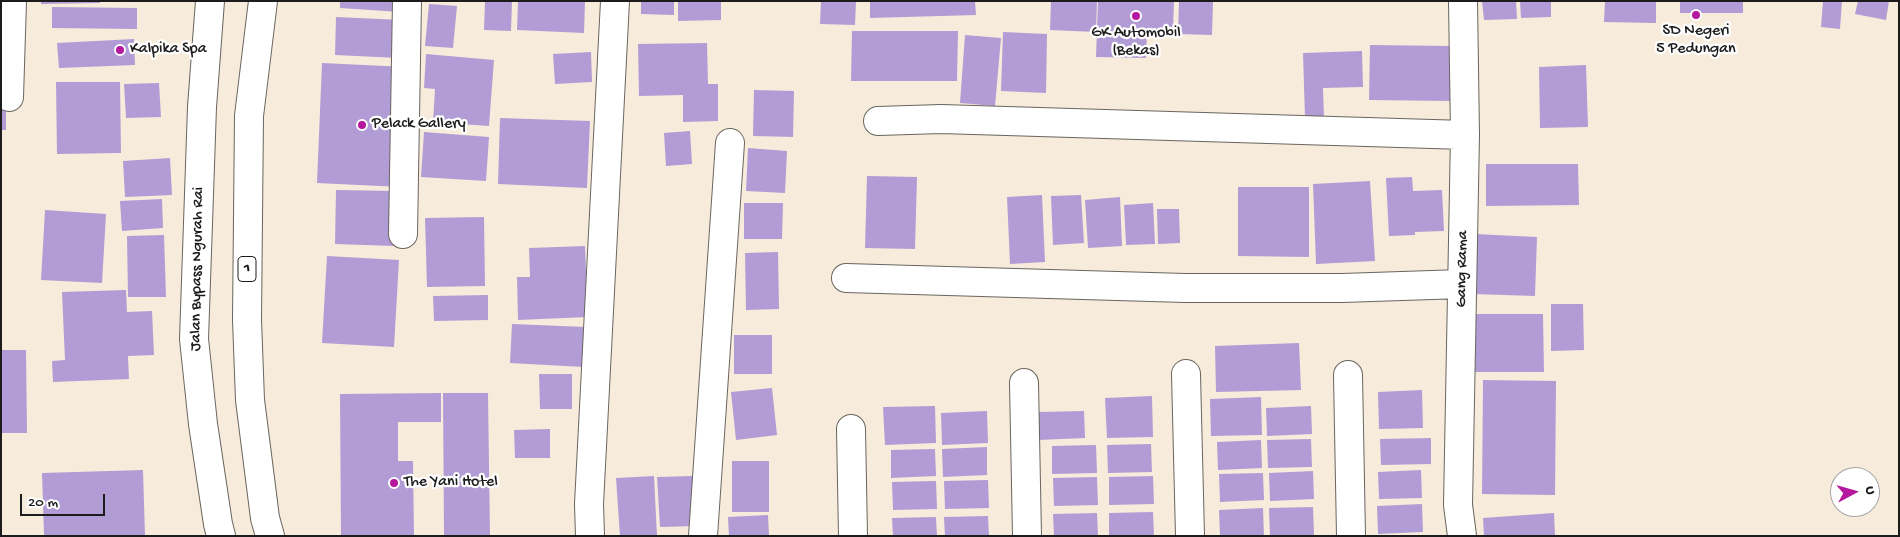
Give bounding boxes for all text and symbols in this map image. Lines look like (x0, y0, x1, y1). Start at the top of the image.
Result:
marker: SD Negeri 5 Pedungan (1690, 9, 1702, 21)
marker: GK Automobil (Bekas) (1130, 10, 1142, 22)
place label: SD Negeri 5 Pedungan (1656, 22, 1736, 60)
place label: GK Automobil (Bekas) (1091, 24, 1181, 62)
place label: Kalpika Spa (130, 40, 207, 60)
marker: Kalpika Spa (114, 44, 126, 56)
place label: Pelack Gallery (372, 115, 466, 135)
marker: Pelack Gallery (356, 119, 368, 131)
street label: Jalan Bypass Ngurah Rai (187, 187, 209, 351)
street label: Gang Rama (1453, 230, 1473, 308)
road number: 1 (238, 256, 256, 282)
north arrow (1830, 467, 1880, 517)
place label: The Yani Hotel (404, 473, 498, 493)
marker: The Yani Hotel (388, 477, 400, 489)
scale bar (22, 484, 108, 516)
text: U (1861, 486, 1878, 495)
text: 20 m (28, 494, 58, 512)

